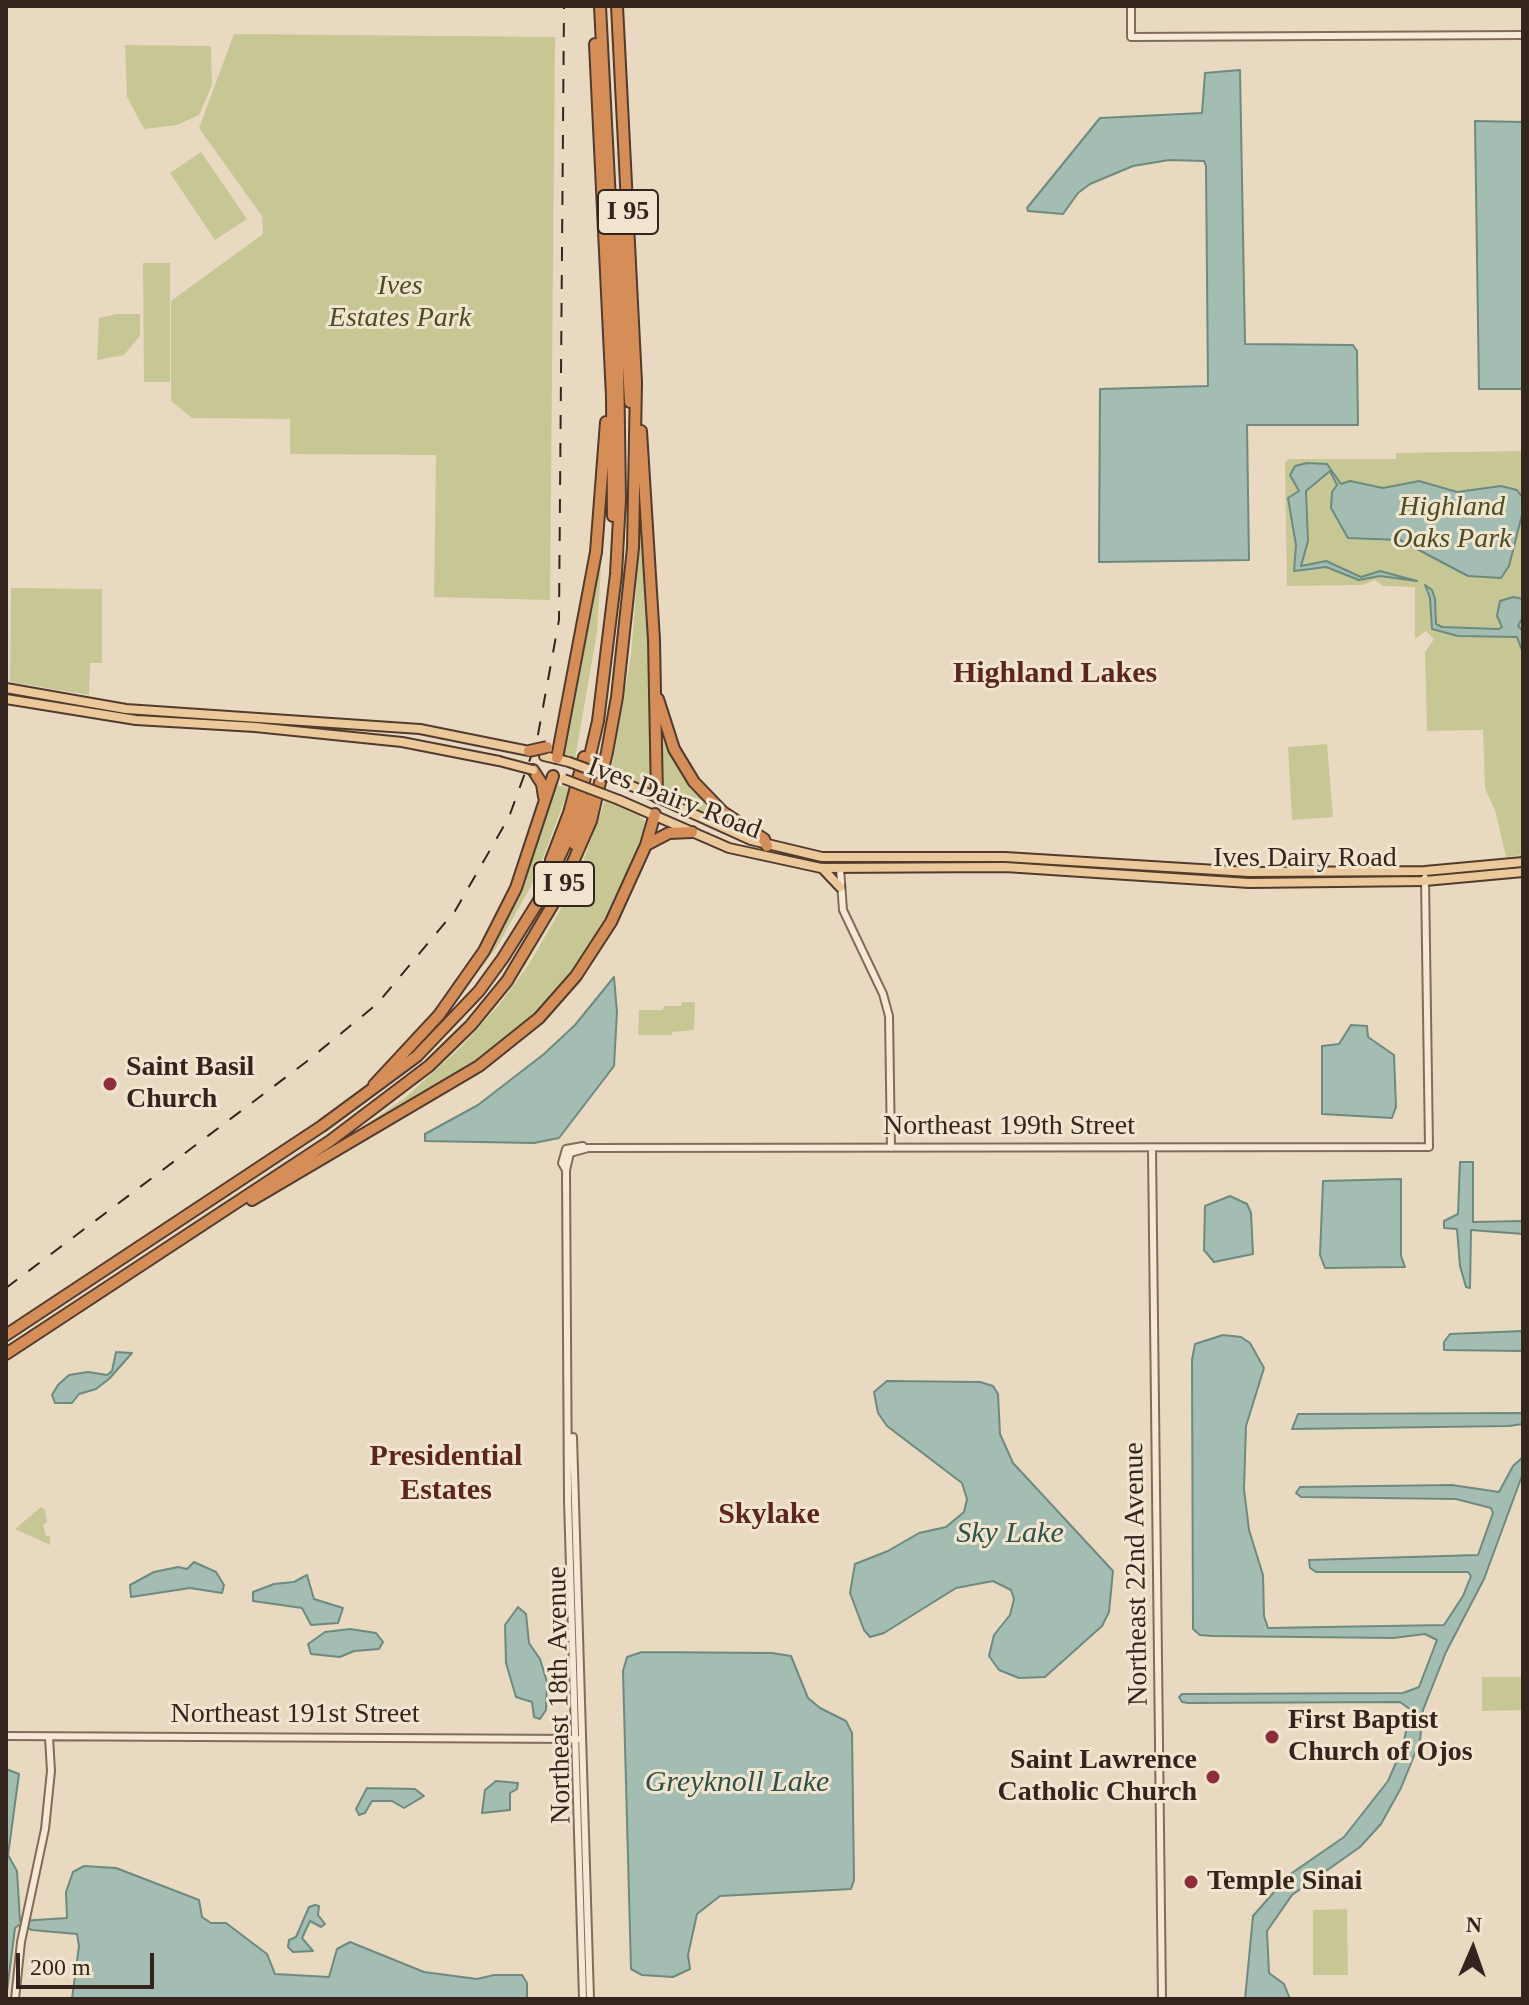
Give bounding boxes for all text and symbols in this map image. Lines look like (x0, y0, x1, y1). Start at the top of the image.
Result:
road number: I 95 (598, 190, 658, 234)
park label: Ives Estates Park (329, 270, 471, 336)
park label: Highland Oaks Park (1393, 491, 1511, 557)
district label: Highland Lakes (953, 656, 1157, 692)
street label: Ives Dairy Road (582, 750, 766, 848)
street label: Ives Dairy Road (1213, 842, 1397, 876)
road number: I 95 (534, 862, 594, 906)
place label: Saint Basil Church (126, 1051, 254, 1117)
marker: Saint Basil Church (101, 1075, 119, 1093)
street label: Northeast 199th Street (883, 1110, 1135, 1144)
district label: Presidential Estates (370, 1439, 522, 1510)
street label: Northeast 22nd Avenue (1118, 1442, 1156, 1706)
district label: Skylake (718, 1497, 820, 1533)
water label: Sky Lake (956, 1516, 1064, 1552)
street label: Northeast 18th Avenue (541, 1566, 579, 1824)
street label: Northeast 191st Street (171, 1698, 419, 1732)
place label: First Baptist Church of Ojos (1288, 1704, 1473, 1770)
marker: First Baptist Church of Ojos (1263, 1728, 1281, 1746)
place label: Saint Lawrence Catholic Church (998, 1744, 1197, 1810)
water label: Greyknoll Lake (645, 1765, 829, 1801)
marker: Saint Lawrence Catholic Church (1204, 1768, 1222, 1786)
place label: Temple Sinai (1207, 1865, 1362, 1899)
marker: Temple Sinai (1182, 1873, 1200, 1891)
north arrow (1433, 1909, 1513, 1989)
text: N (1465, 1912, 1482, 1937)
scale bar (20, 1937, 158, 1987)
text: 200 m (30, 1954, 91, 1980)

